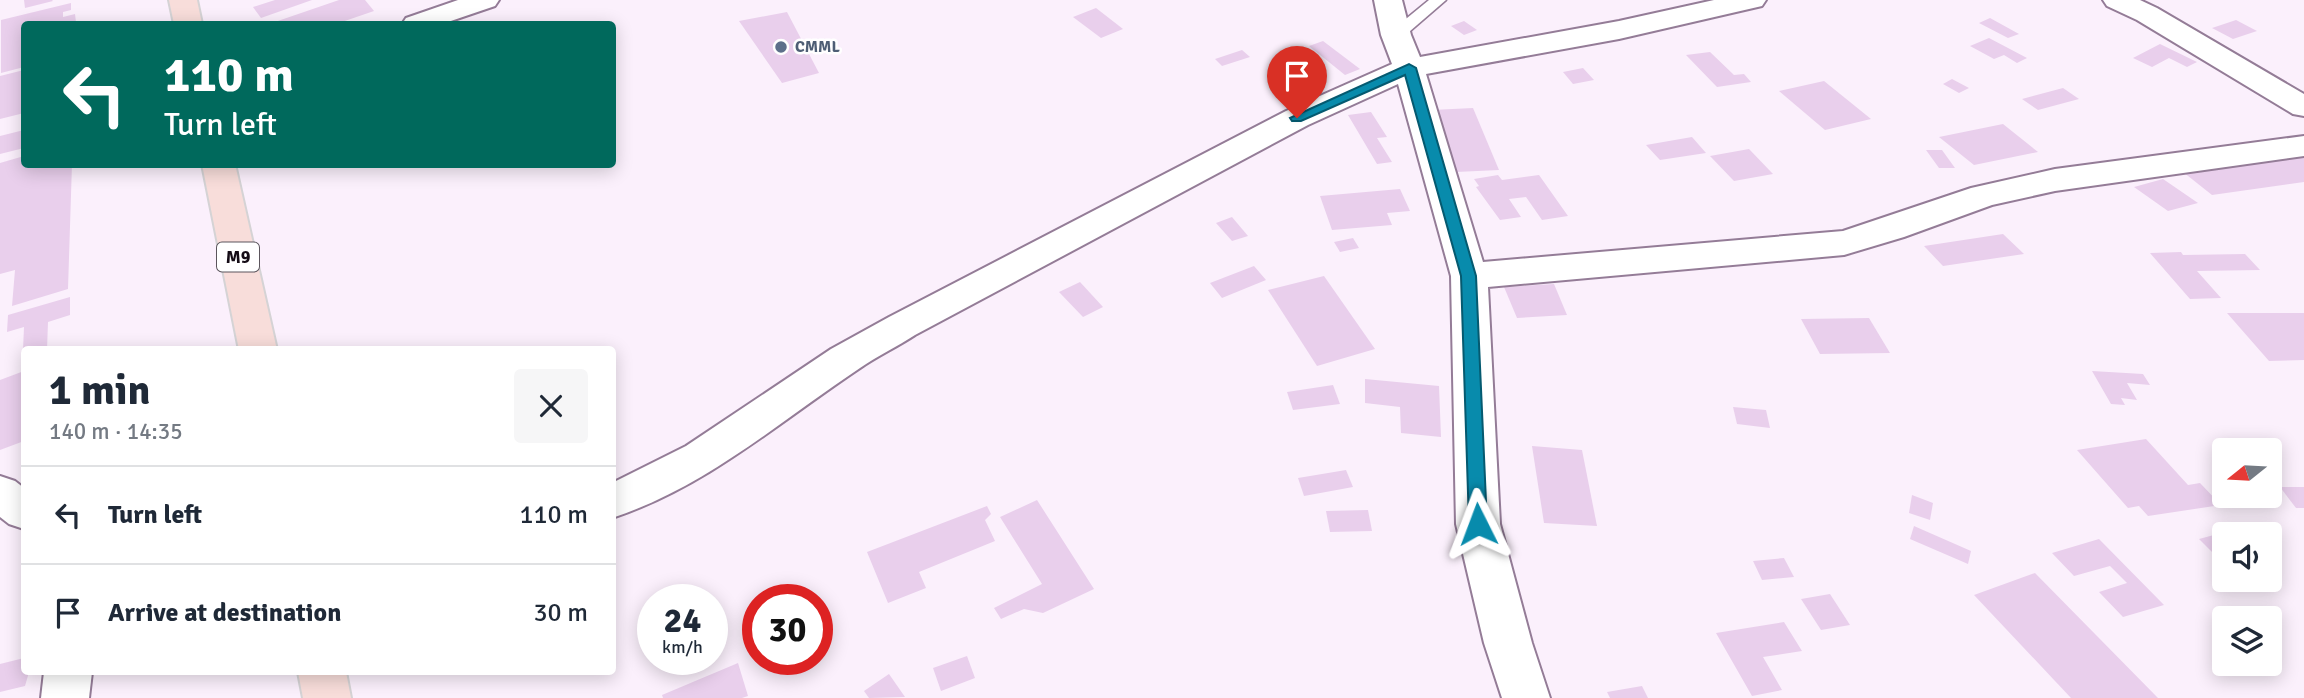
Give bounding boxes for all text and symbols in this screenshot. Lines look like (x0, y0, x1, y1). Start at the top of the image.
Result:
place label: CMML (795, 37, 840, 57)
marker: CMML (773, 39, 789, 55)
text: 110 m (164, 45, 294, 105)
pin (1267, 46, 1327, 118)
icon: left (49, 49, 140, 140)
icon: arrive (1278, 57, 1316, 95)
text: Turn left (164, 105, 277, 144)
road number: M9 (217, 243, 259, 272)
text: 1 min (49, 365, 150, 416)
button: close (514, 369, 588, 443)
text: 140 m · 14:35 (49, 417, 183, 446)
north arrow (2212, 438, 2282, 508)
map controls (2212, 438, 2282, 676)
position arrow (1441, 487, 1515, 561)
icon: left (49, 496, 87, 534)
text: Turn left (108, 499, 202, 531)
text: 110 m (519, 499, 588, 531)
button: sound (2212, 522, 2282, 592)
speed limit sign: 30 (742, 584, 833, 675)
icon: arrive (49, 594, 87, 632)
text: Arrive at destination (108, 597, 341, 629)
text: 30 m (533, 597, 588, 629)
text: 24 (664, 599, 701, 642)
button: layers (2212, 606, 2282, 676)
text: km/h (662, 636, 703, 658)

